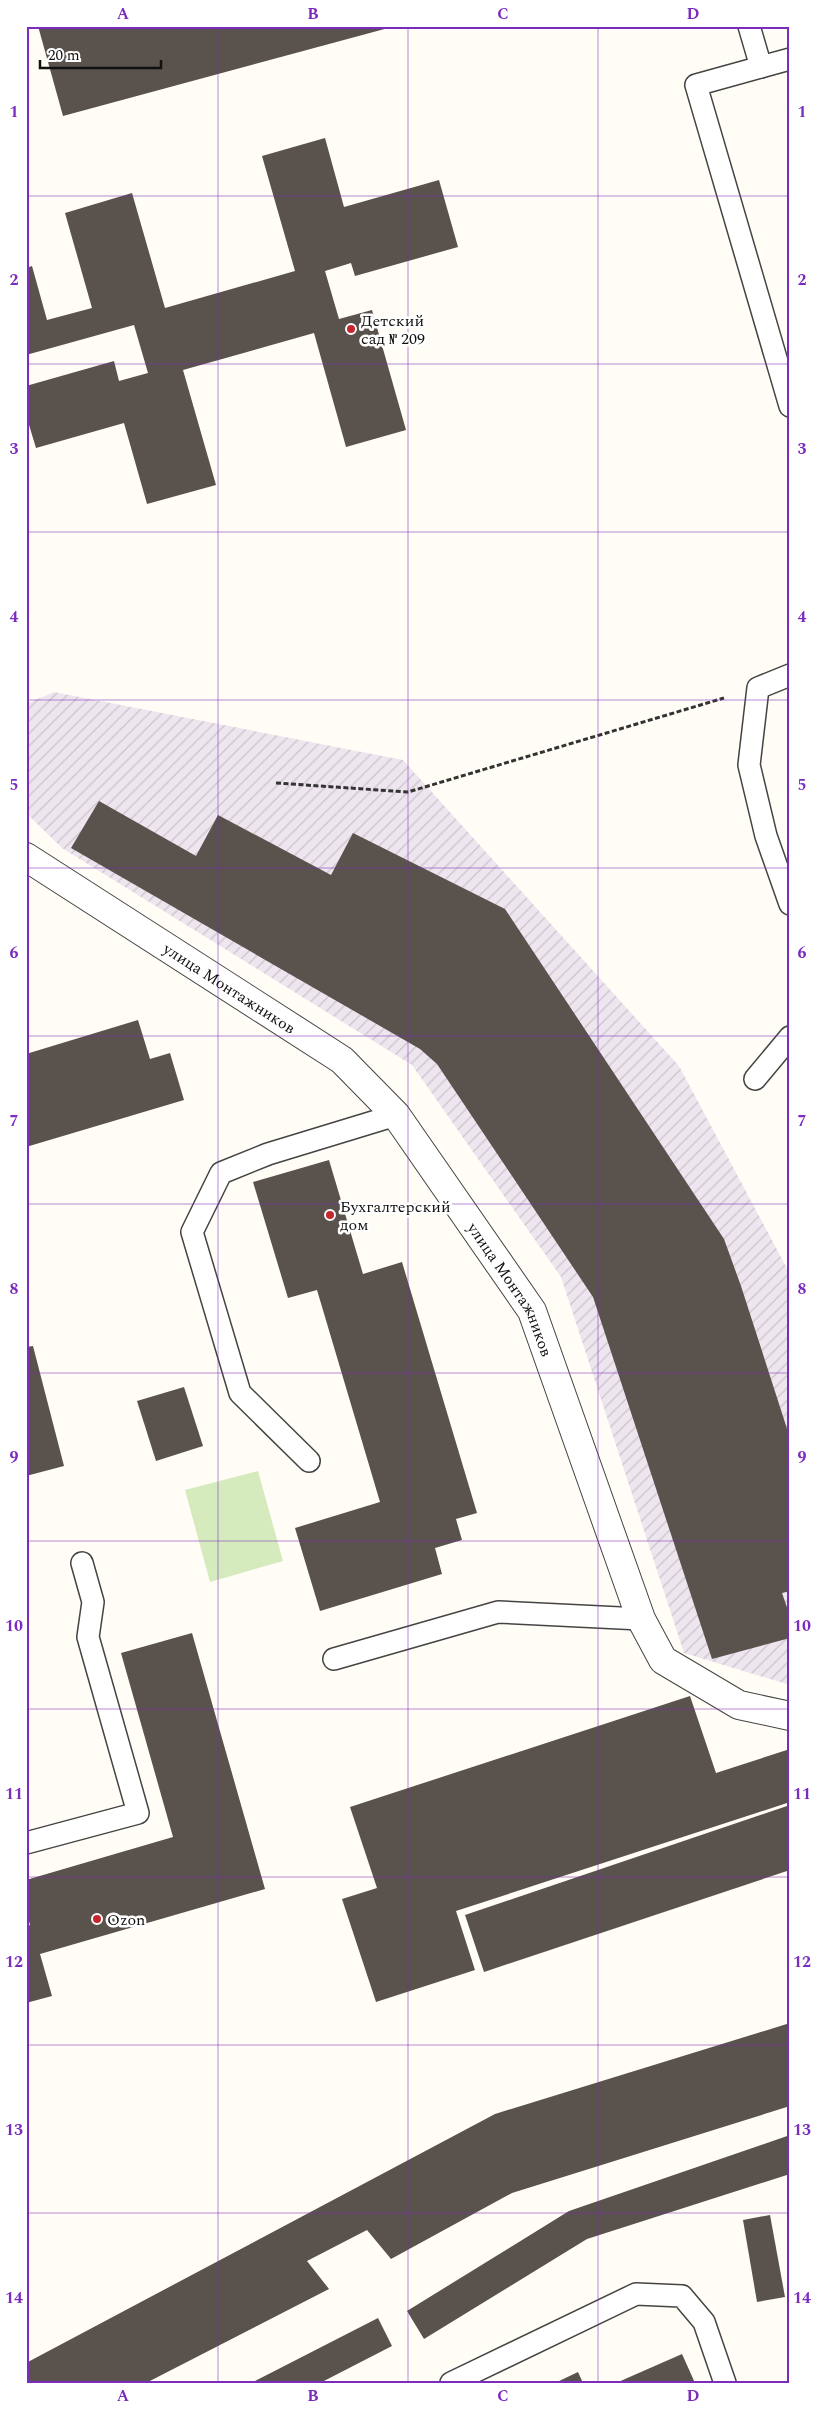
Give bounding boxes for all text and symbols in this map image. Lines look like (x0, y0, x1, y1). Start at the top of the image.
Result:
text: A (117, 2, 130, 26)
text: B (307, 2, 319, 26)
text: C (497, 2, 509, 26)
text: D (687, 2, 700, 26)
scale bar (40, 38, 161, 70)
text: 20 m (48, 44, 80, 67)
text: 1 (10, 100, 18, 124)
text: 1 (798, 100, 806, 124)
text: 2 (10, 268, 19, 292)
text: 2 (798, 268, 807, 292)
place label: Детский сад № 209 (361, 309, 425, 351)
marker: Детский сад № 209 (345, 323, 357, 335)
text: 3 (10, 437, 19, 461)
text: 3 (798, 437, 807, 461)
text: 4 (10, 605, 19, 629)
text: 4 (798, 605, 807, 629)
text: 5 (10, 773, 18, 797)
text: 5 (798, 773, 806, 797)
street label: улица Монтажников (157, 937, 300, 1040)
text: 6 (10, 941, 19, 965)
text: 6 (798, 941, 807, 965)
text: 7 (10, 1109, 19, 1133)
text: 7 (798, 1109, 807, 1133)
place label: Бухгалтерский дом (340, 1195, 451, 1237)
marker: Бухгалтерский дом (324, 1209, 336, 1221)
street label: улица Монтажников (460, 1217, 558, 1360)
text: 8 (10, 1277, 19, 1301)
text: 8 (798, 1277, 807, 1301)
text: 9 (10, 1445, 19, 1469)
text: 9 (798, 1445, 807, 1469)
text: 10 (5, 1614, 23, 1638)
text: 10 (793, 1614, 811, 1638)
text: 11 (5, 1782, 23, 1806)
text: 11 (793, 1782, 811, 1806)
place label: Ozon (107, 1908, 145, 1932)
marker: Ozon (91, 1913, 103, 1925)
text: 12 (5, 1950, 23, 1974)
text: 12 (793, 1950, 811, 1974)
text: 13 (5, 2118, 23, 2142)
text: 13 (793, 2118, 811, 2142)
text: 14 (5, 2286, 23, 2310)
text: 14 (793, 2286, 811, 2310)
text: A (117, 2384, 130, 2408)
text: B (307, 2384, 319, 2408)
text: C (497, 2384, 509, 2408)
text: D (687, 2384, 700, 2408)

